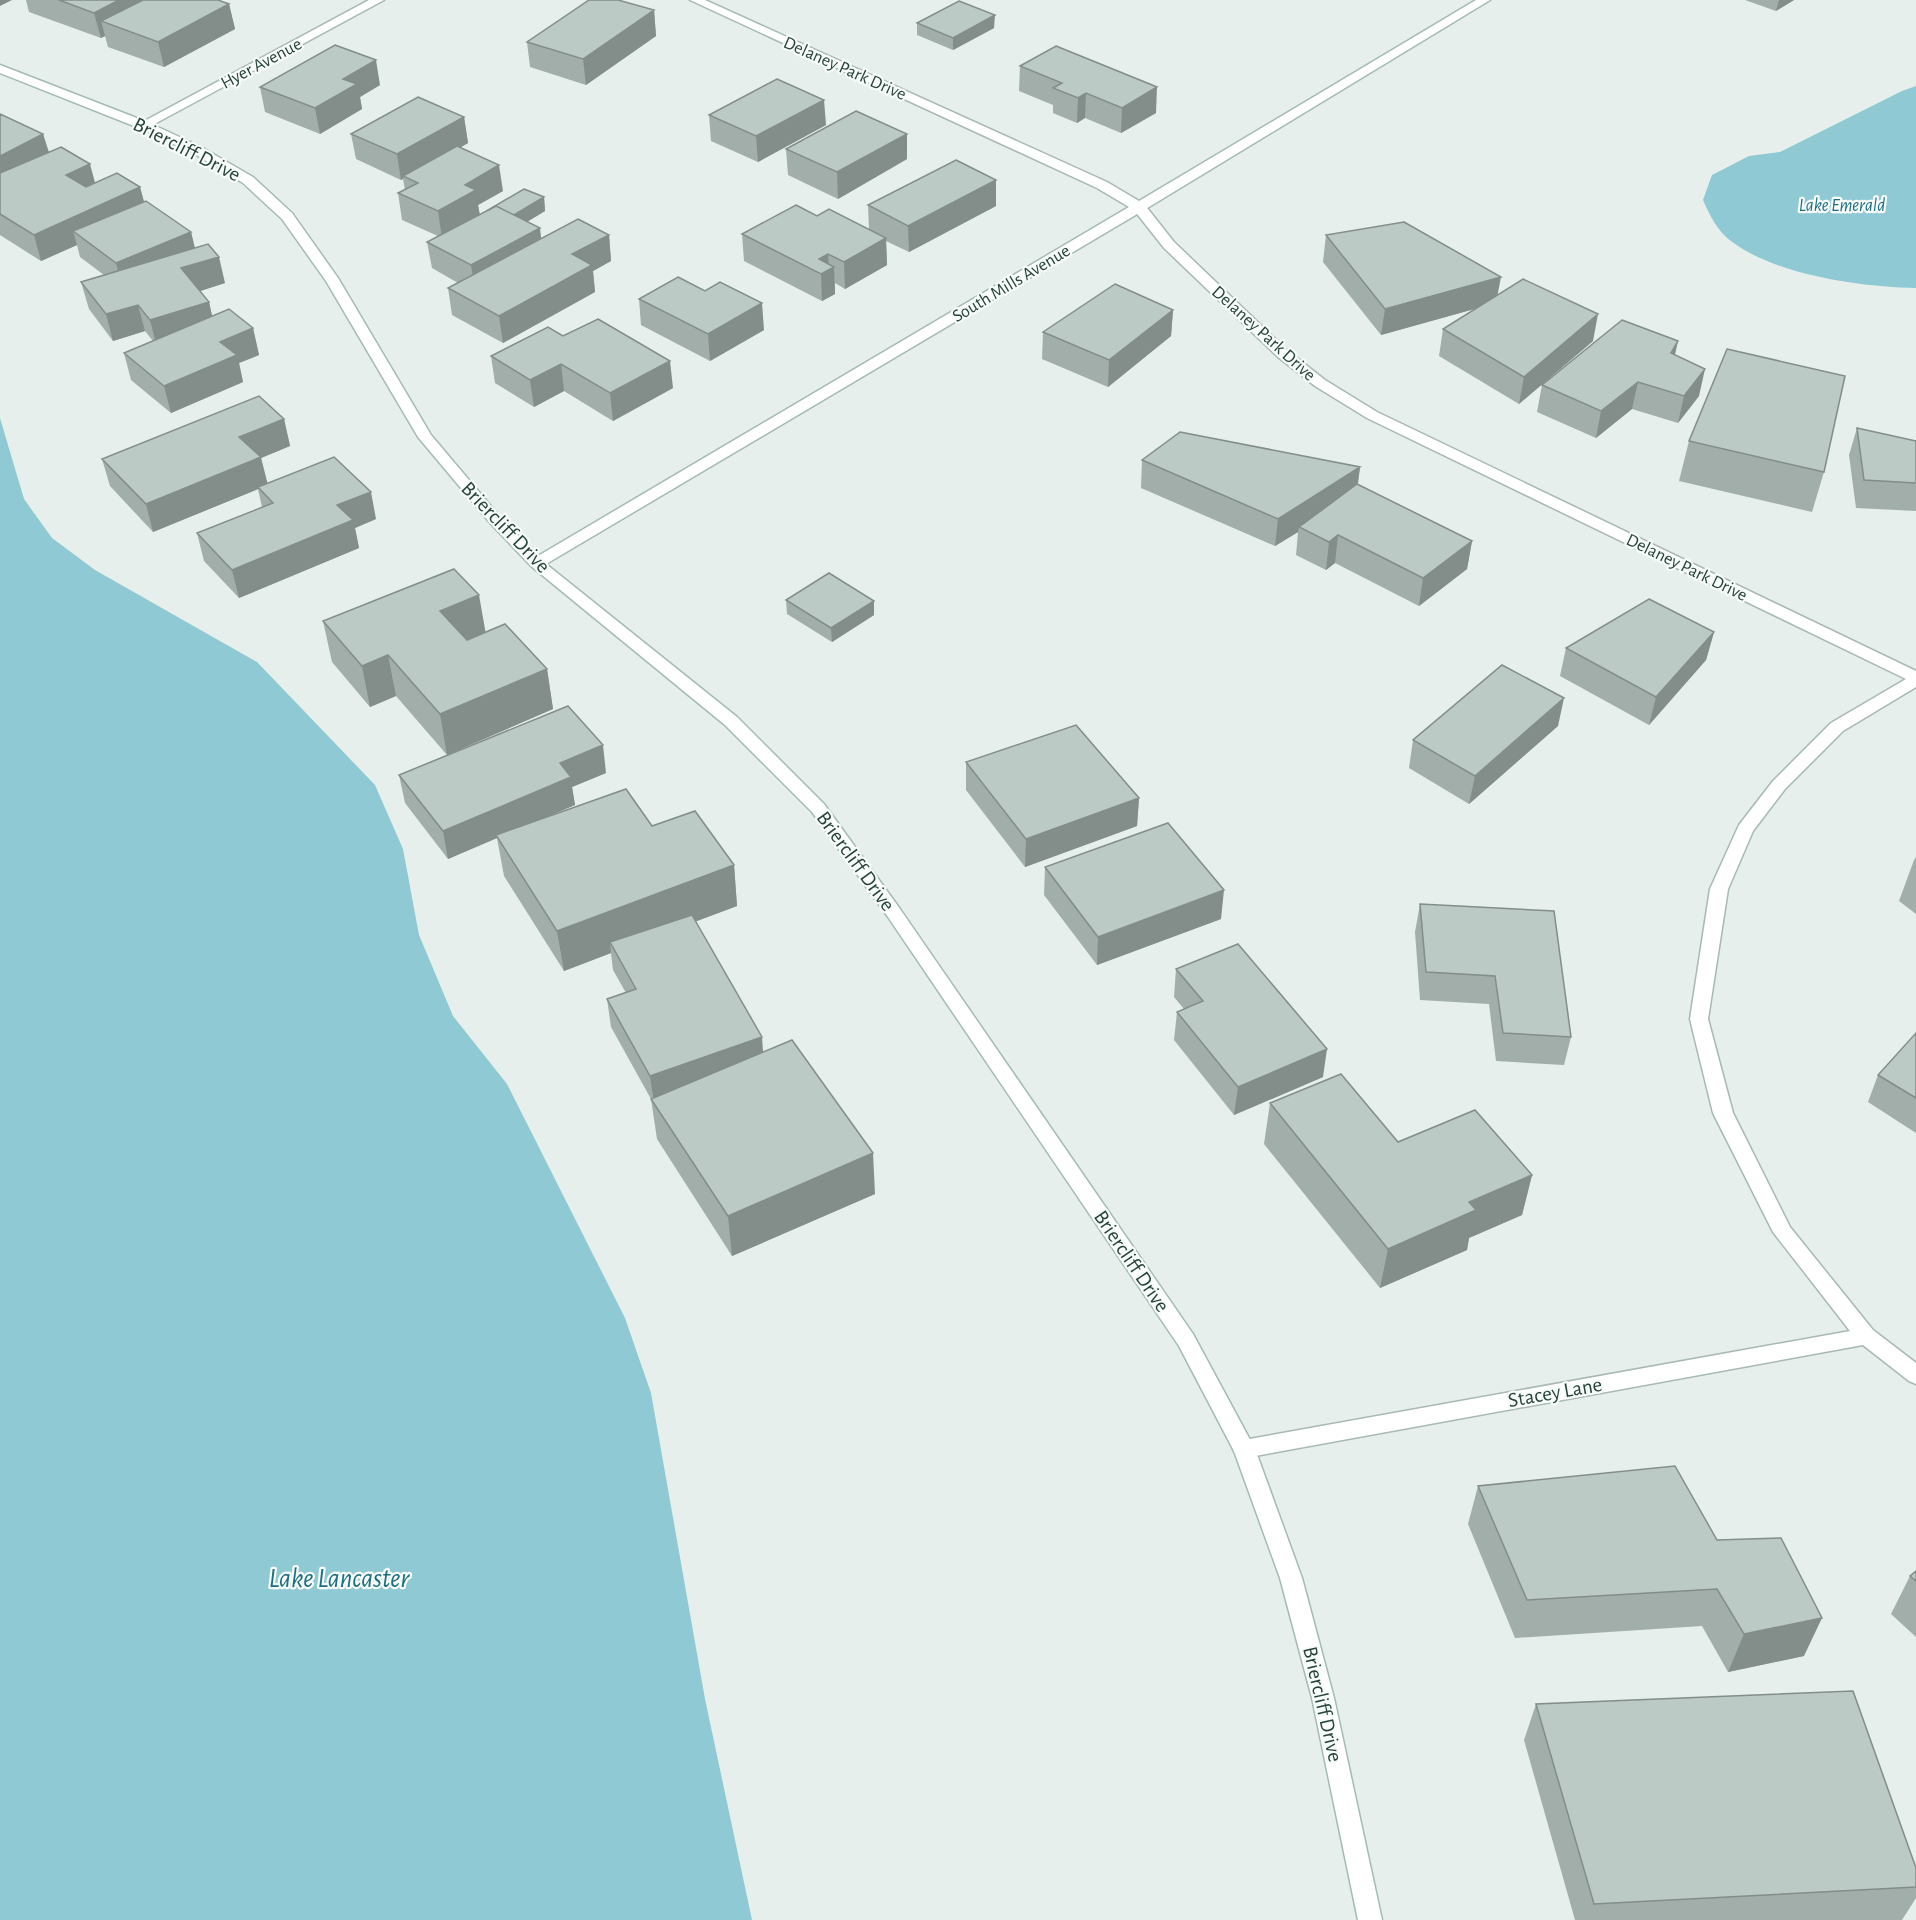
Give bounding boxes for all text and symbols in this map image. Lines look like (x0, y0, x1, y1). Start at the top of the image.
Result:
street label: Delaney Park Drive (781, 34, 909, 104)
street label: Hyer Avenue (218, 35, 305, 93)
street label: Briercliff Drive (130, 113, 244, 185)
water label: Lake Emerald (1799, 197, 1885, 215)
street label: South Mills Avenue (950, 242, 1073, 326)
street label: Delaney Park Drive (1208, 283, 1318, 385)
street label: Briercliff Drive (457, 478, 554, 577)
street label: Delaney Park Drive (1623, 531, 1750, 605)
street label: Briercliff Drive (813, 808, 899, 915)
street label: Briercliff Drive (1090, 1207, 1173, 1316)
street label: Stacey Lane (1506, 1374, 1604, 1411)
water label: Lake Lancaster (269, 1565, 411, 1592)
street label: Briercliff Drive (1299, 1644, 1346, 1764)

